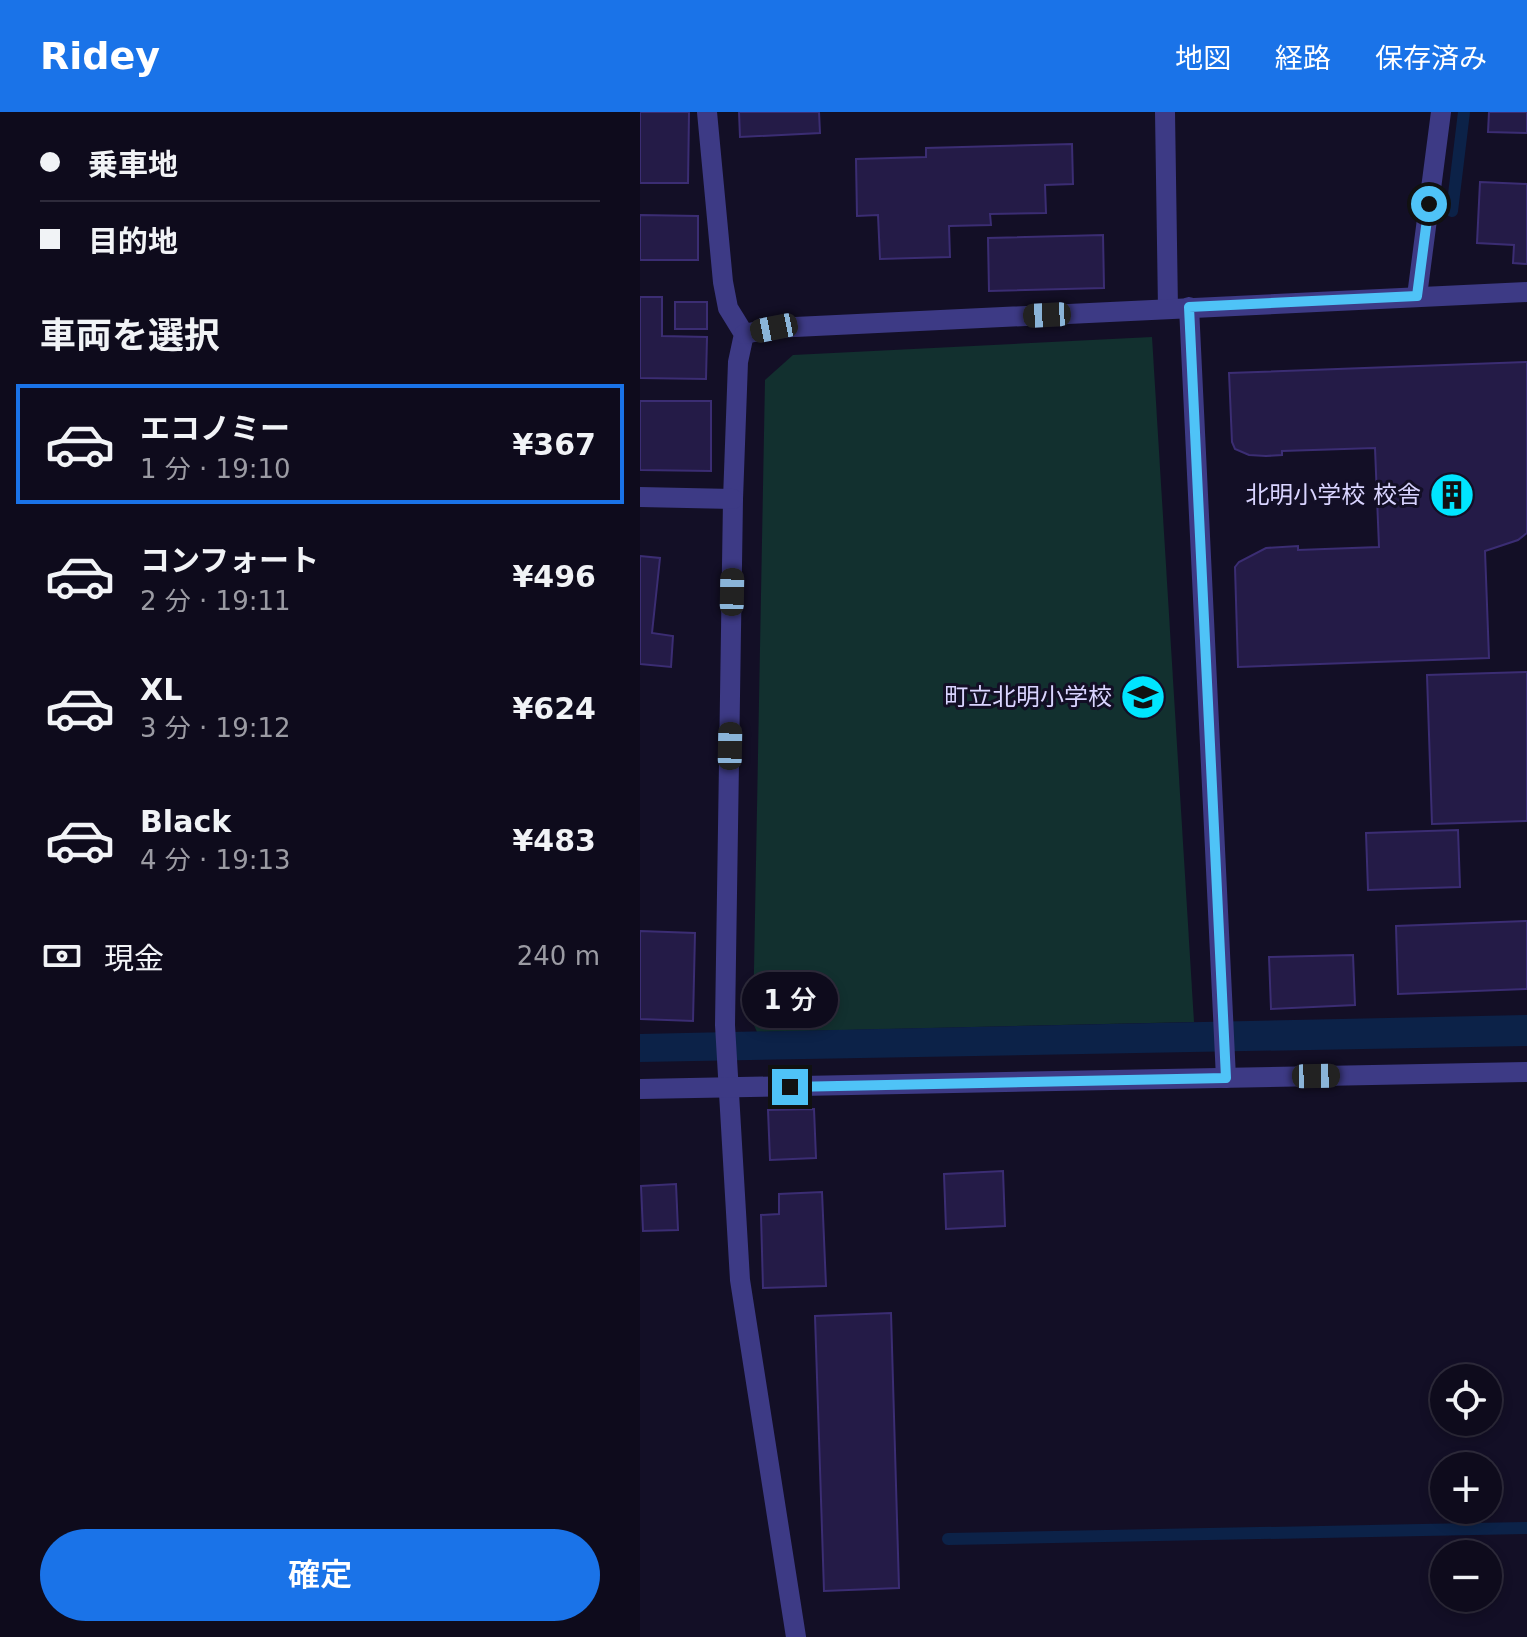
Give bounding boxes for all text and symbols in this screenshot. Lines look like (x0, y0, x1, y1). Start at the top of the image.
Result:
text: Ridey (40, 34, 160, 78)
text: 地図 (1175, 42, 1231, 75)
text: 経路 (1275, 42, 1331, 75)
text: 保存済み (1375, 42, 1487, 75)
text: 乗車地 (88, 147, 178, 182)
route start (1411, 186, 1447, 222)
text: 目的地 (88, 224, 178, 259)
car (1022, 302, 1072, 328)
car (748, 312, 800, 344)
text: 車両を選択 (40, 315, 220, 356)
icon: car (44, 408, 116, 480)
text: エコノミー (140, 411, 290, 446)
text: ¥367 (513, 427, 596, 462)
text: 1 分 · 19:10 (140, 454, 291, 484)
building icon: 北明小学校 校舎 (1428, 471, 1476, 519)
place label: 北明小学校 校舎 (1245, 481, 1421, 509)
icon: car (44, 540, 116, 612)
text: コンフォート (140, 543, 319, 578)
text: ¥496 (513, 559, 596, 594)
car (720, 568, 744, 616)
text: 2 分 · 19:11 (140, 586, 291, 616)
icon: car (44, 672, 116, 744)
text: XL (140, 672, 182, 707)
school or university icon: 町立北明小学校 (1119, 673, 1167, 721)
place label: 町立北明小学校 (944, 683, 1112, 711)
text: ¥624 (513, 691, 596, 726)
text: 3 分 · 19:12 (140, 713, 291, 743)
car (718, 722, 742, 770)
icon: car (44, 804, 116, 876)
text: Black (140, 804, 231, 839)
text: ¥483 (513, 823, 596, 858)
text: 4 分 · 19:13 (140, 845, 291, 875)
icon: cash (40, 934, 84, 978)
text: 現金 (104, 941, 164, 976)
text: 240 m (517, 941, 600, 971)
callout: 1 分 (742, 971, 838, 1027)
text: 1 分 (763, 985, 817, 1015)
car (1292, 1064, 1340, 1088)
route end (772, 1069, 808, 1105)
map controls (1430, 1364, 1502, 1612)
button: locate (1430, 1364, 1502, 1436)
button: + (1430, 1452, 1502, 1524)
button: 確定 (40, 1529, 600, 1621)
button: − (1430, 1540, 1502, 1612)

